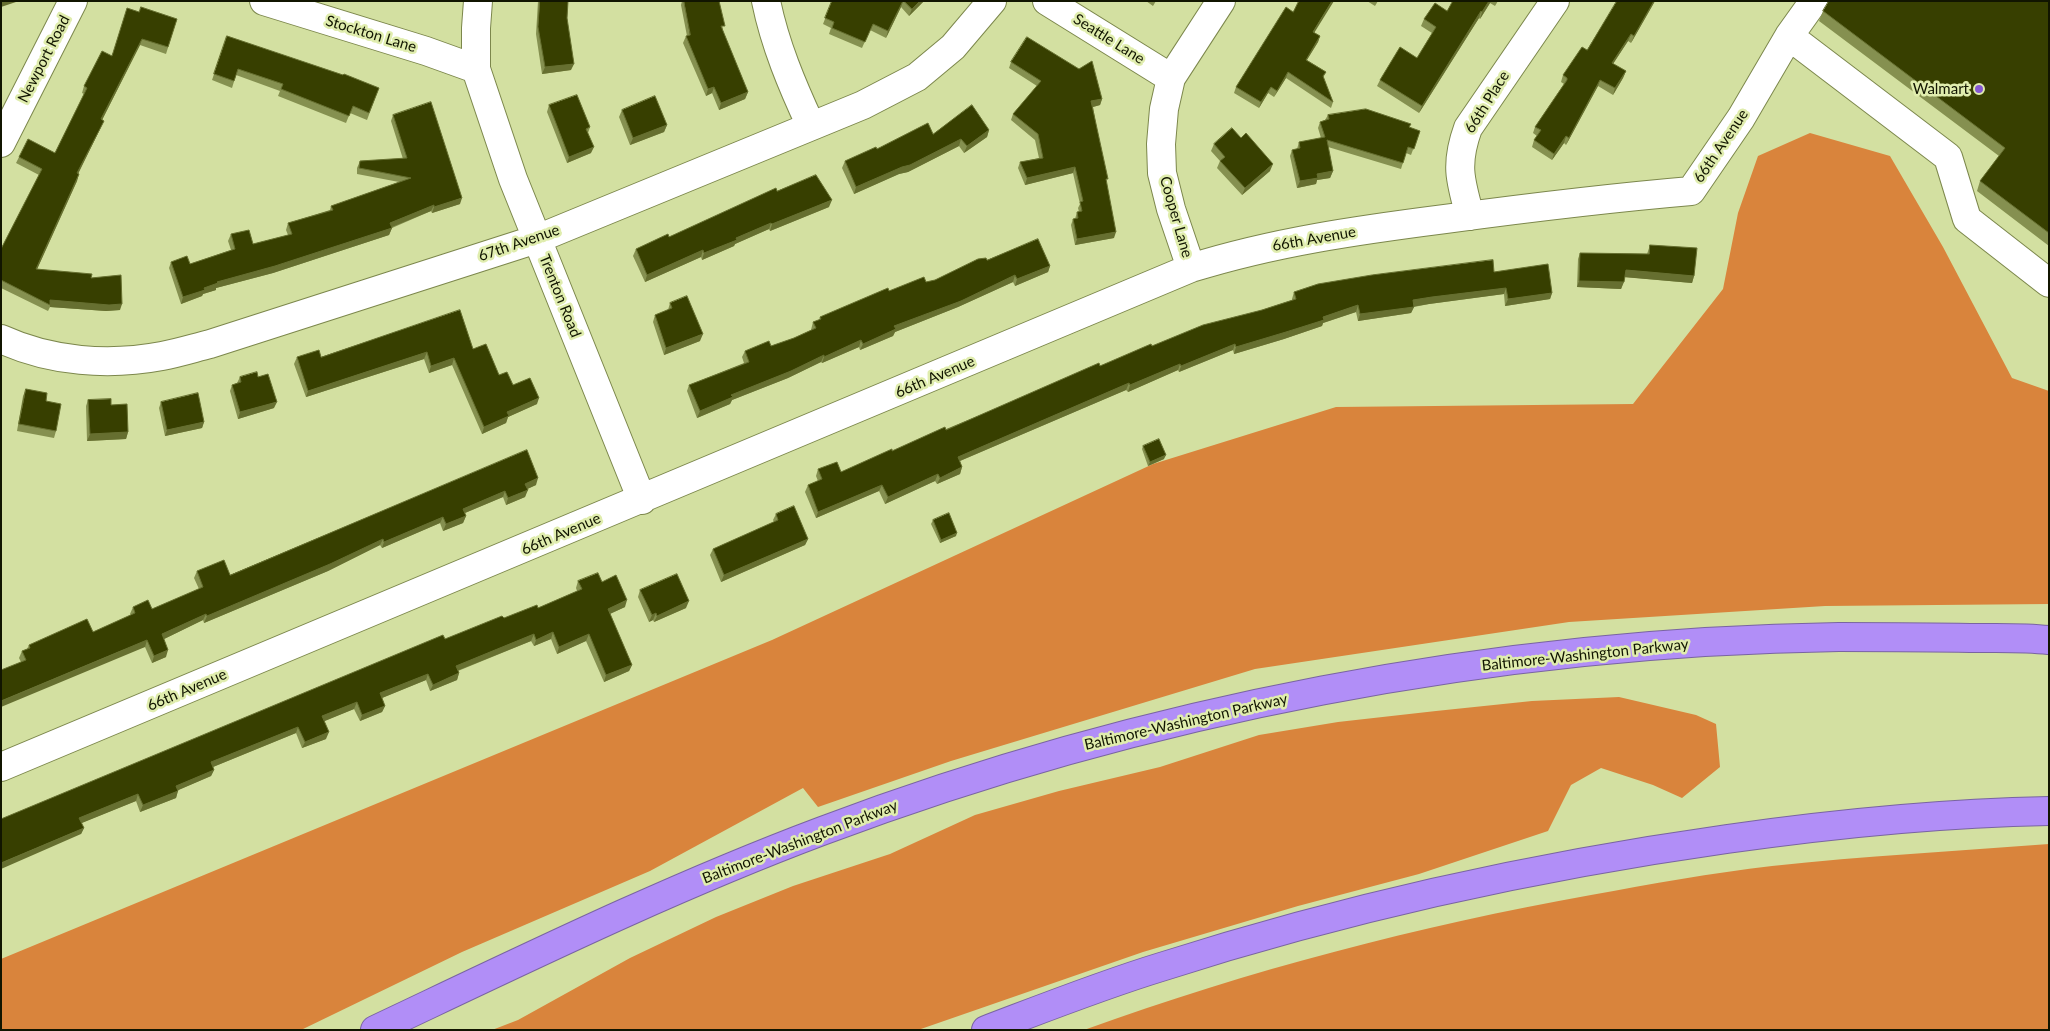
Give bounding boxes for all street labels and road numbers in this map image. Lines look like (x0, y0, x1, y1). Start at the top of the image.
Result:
street label: Seattle Lane (1070, 10, 1148, 68)
street label: Newport Road (14, 12, 74, 106)
street label: Stockton Lane (323, 12, 419, 56)
street label: 66th Place (1461, 68, 1513, 136)
street label: 66th Avenue (1690, 106, 1752, 186)
street label: Cooper Lane (1156, 174, 1196, 260)
street label: 67th Avenue (476, 221, 562, 265)
street label: 66th Avenue (1271, 223, 1357, 255)
street label: Trenton Road (535, 252, 585, 340)
street label: 66th Avenue (893, 352, 977, 402)
street label: 66th Avenue (519, 509, 603, 559)
street label: Baltimore-Washington Parkway (1481, 635, 1689, 675)
street label: 66th Avenue (145, 665, 229, 715)
street label: Baltimore-Washington Parkway (1083, 690, 1289, 754)
street label: Baltimore-Washington Parkway (700, 796, 900, 888)

